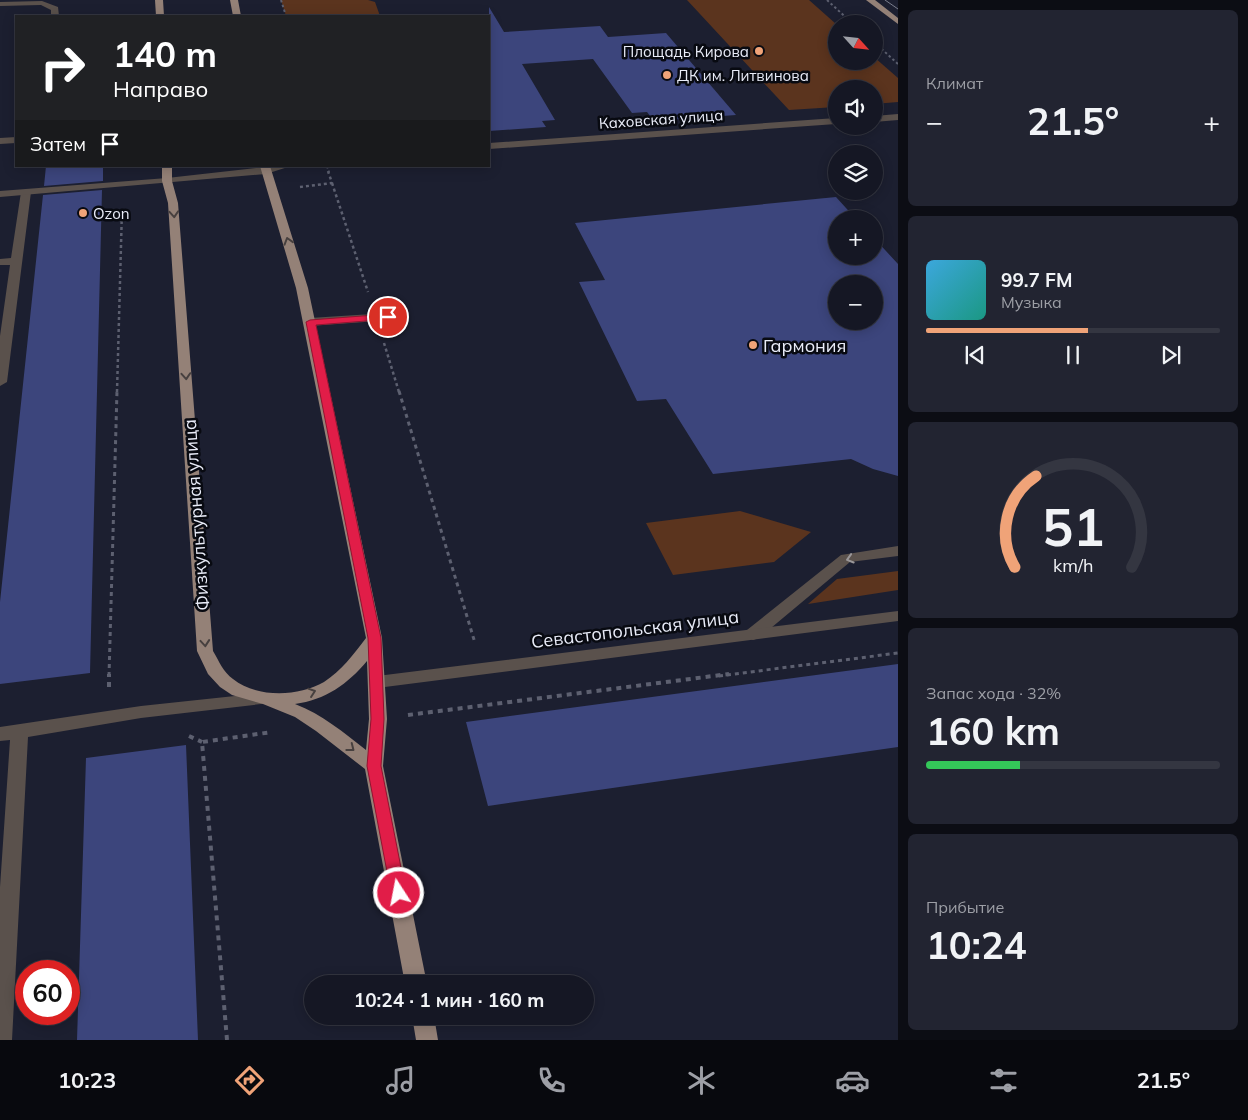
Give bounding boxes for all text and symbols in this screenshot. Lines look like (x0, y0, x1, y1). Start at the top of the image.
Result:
north arrow (828, 15, 882, 70)
map controls (828, 15, 883, 330)
text: 140 m (113, 32, 217, 76)
icon: right (30, 35, 95, 100)
place label: Площадь Кирова (623, 42, 749, 61)
marker: Площадь Кирова (753, 45, 765, 57)
place label: ДК им. Литвинова (677, 66, 809, 85)
marker: ДК им. Литвинова (661, 69, 673, 81)
text: Климат (926, 73, 983, 93)
text: Направо (113, 75, 208, 103)
button: sound (828, 80, 883, 135)
text: 21.5° (1027, 97, 1119, 145)
text: − (926, 104, 943, 139)
text: + (1203, 104, 1220, 139)
street label: Каховская улица (598, 105, 724, 133)
icon: arrive (96, 130, 124, 158)
text: Затем (30, 132, 86, 156)
button: layers (828, 145, 883, 200)
place label: Ozon (93, 204, 130, 223)
marker: Ozon (77, 207, 89, 219)
button: + (828, 210, 883, 265)
one-way arrow (168, 211, 179, 219)
one-way arrow (284, 237, 294, 246)
text: 99.7 FM (1001, 268, 1073, 292)
button: − (828, 275, 883, 330)
text: Музыка (1001, 292, 1062, 312)
pin (367, 296, 409, 338)
icon: arrive (374, 303, 402, 331)
place label: Гармония (763, 334, 846, 357)
marker: Гармония (747, 339, 759, 351)
icon: previous (961, 341, 989, 369)
icon: pause (1059, 341, 1087, 369)
icon: next (1157, 341, 1185, 369)
one-way arrow (180, 373, 191, 381)
street label: Физкультурная улица (178, 418, 214, 612)
text: 51 (1042, 494, 1104, 559)
one-way arrow (846, 553, 854, 564)
text: km/h (1053, 554, 1093, 576)
street label: Севастопольская улица (530, 605, 740, 653)
one-way arrow (199, 639, 210, 647)
text: Запас хода · 32% (926, 683, 1061, 703)
one-way arrow (307, 688, 315, 698)
text: 160 km (926, 707, 1060, 755)
one-way arrow (345, 743, 354, 751)
position arrow (372, 866, 424, 918)
text: Прибытие (926, 897, 1004, 917)
text: 10:24 (926, 921, 1027, 969)
speed limit sign: 60 (15, 960, 80, 1025)
text: 10:24 · 1 мин · 160 m (354, 988, 544, 1012)
icon: directions (232, 1063, 267, 1098)
icon: music (383, 1063, 418, 1098)
icon: phone (534, 1063, 569, 1098)
icon: climate (684, 1063, 719, 1098)
icon: car (835, 1063, 870, 1098)
icon: filters (986, 1063, 1021, 1098)
text: 10:23 (58, 1066, 116, 1094)
text: 21.5° (1137, 1066, 1190, 1094)

